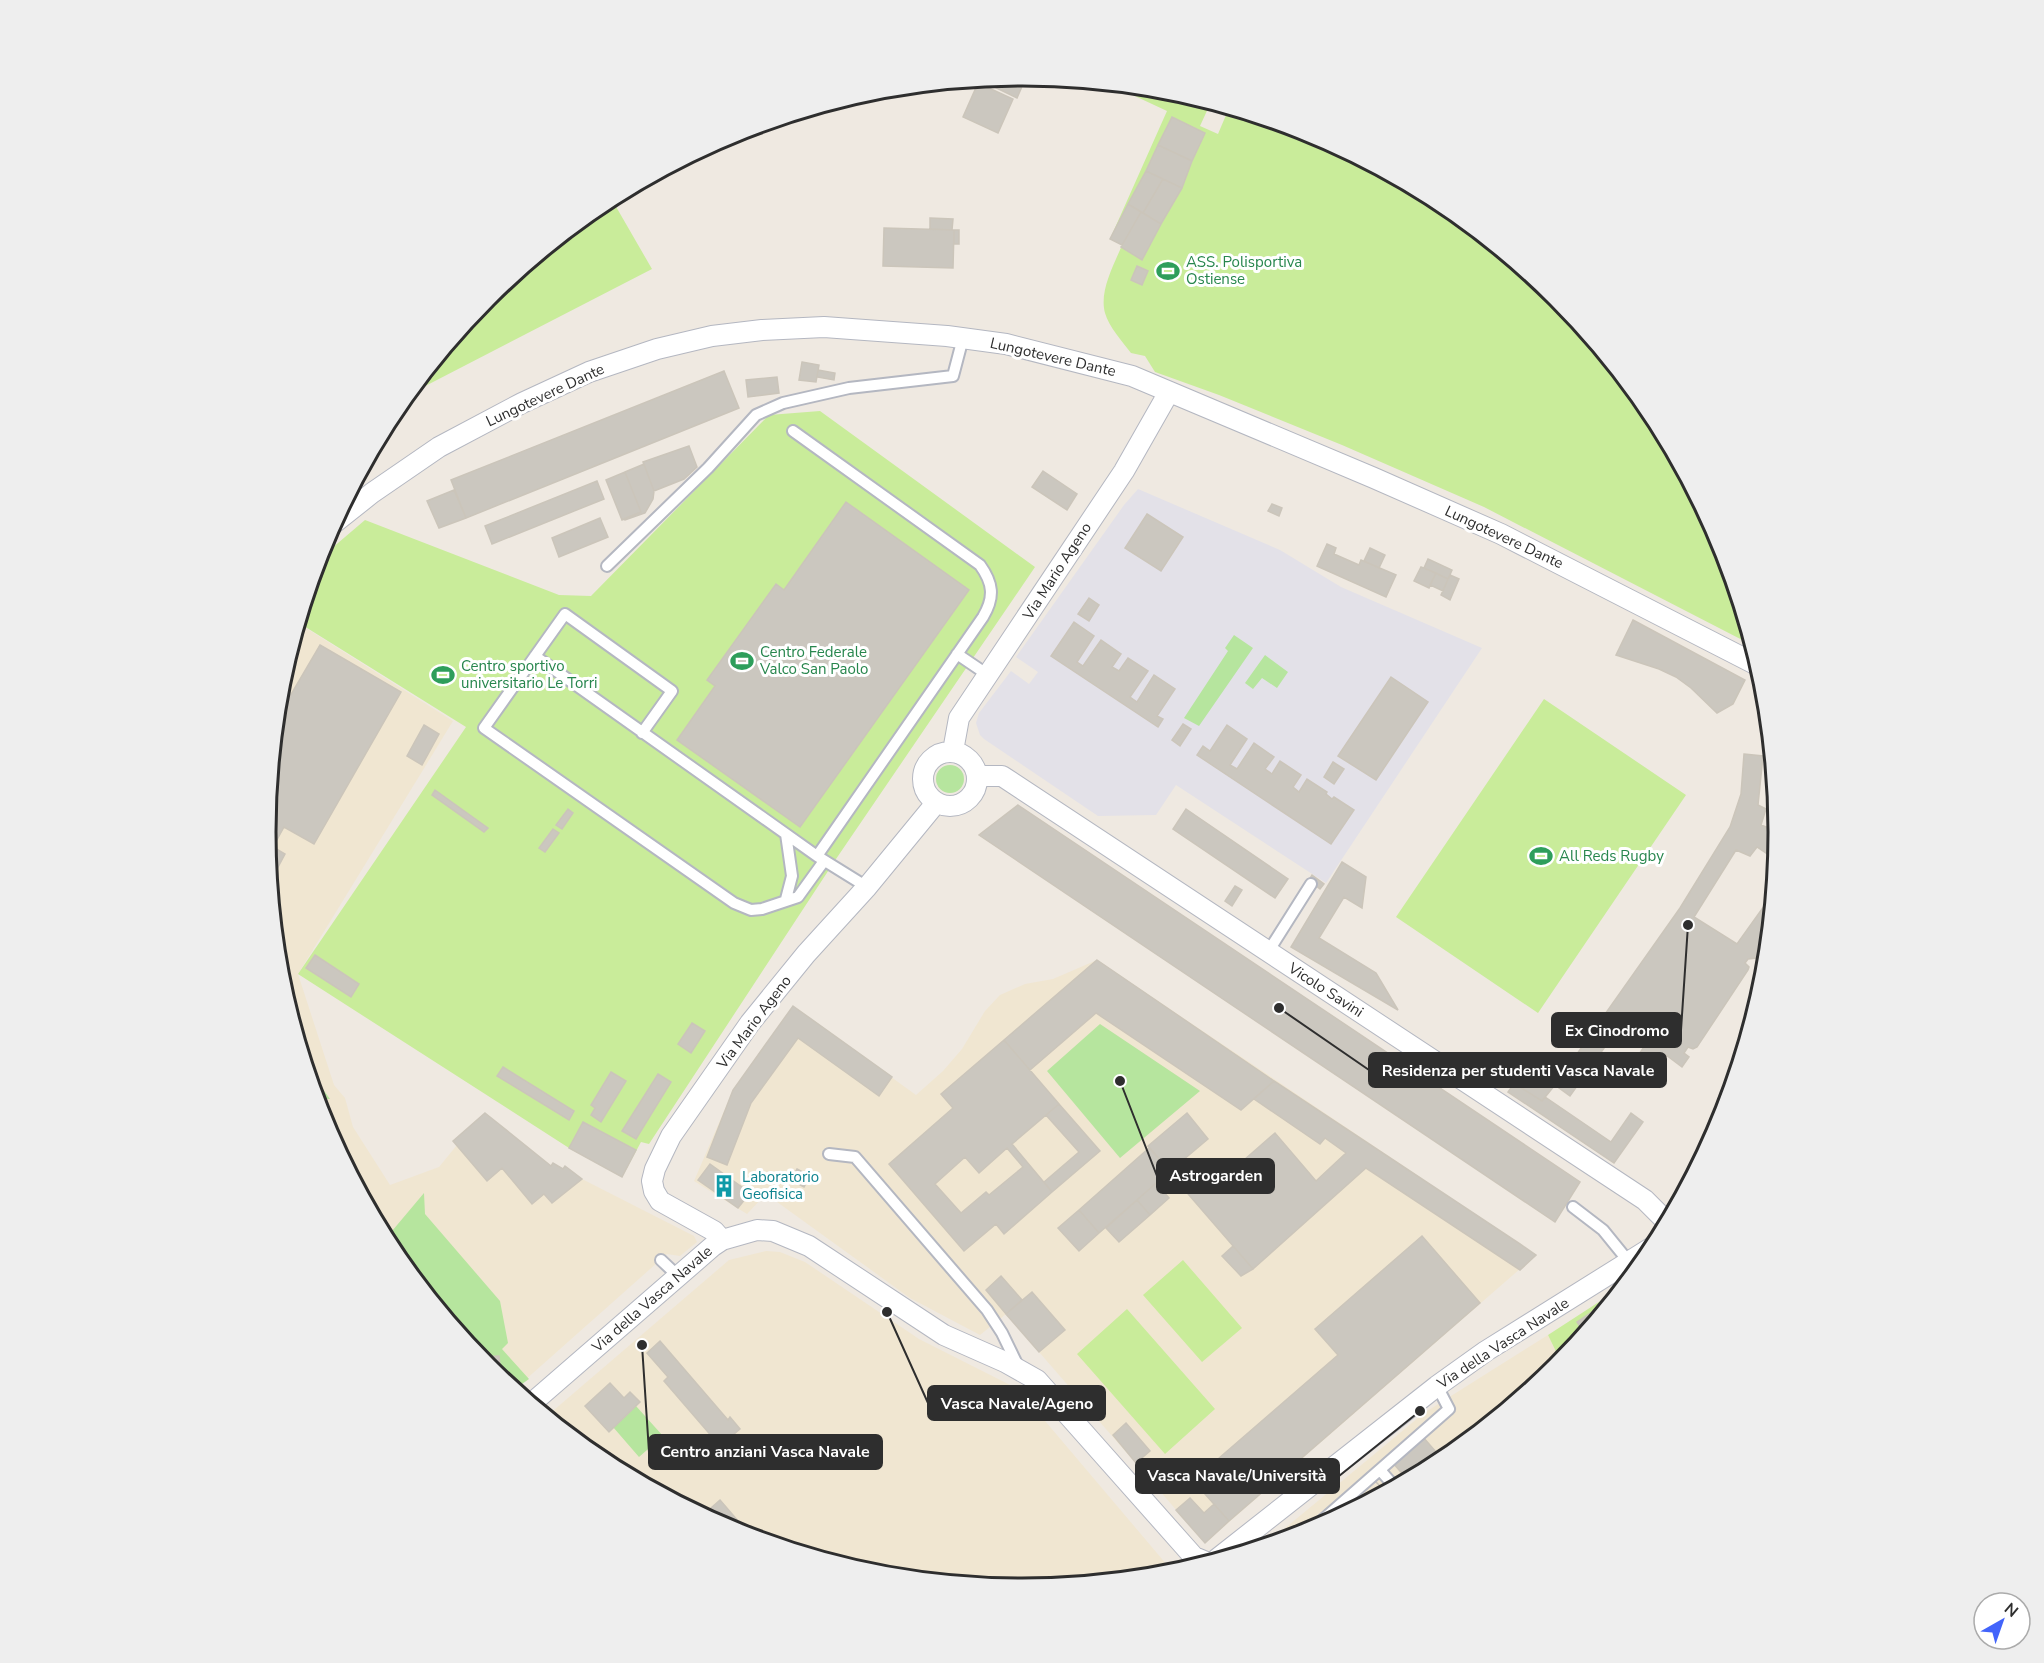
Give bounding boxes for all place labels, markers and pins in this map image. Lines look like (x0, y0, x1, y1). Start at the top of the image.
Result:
place label: ASS. Polisportiva Ostiense (1186, 252, 1302, 289)
sports icon: ASS. Polisportiva Ostiense (1155, 258, 1181, 284)
place label: Centro Federale Valco San Paolo (759, 642, 868, 679)
sports icon: Centro Federale Valco San Paolo (729, 648, 755, 674)
place label: Centro sportivo universitario Le Torri (461, 656, 598, 693)
sports icon: Centro sportivo universitario Le Torri (430, 662, 456, 688)
sports icon: All Reds Rugby (1528, 843, 1554, 869)
place label: All Reds Rugby (1559, 846, 1664, 866)
callout: Ex Cinodromo (1552, 1013, 1681, 1047)
callout: Residenza per studenti Vasca Navale (1369, 1053, 1666, 1087)
callout: Astrogarden (1157, 1159, 1274, 1193)
place label: Laboratorio Geofisica (742, 1167, 819, 1204)
building icon: Laboratorio Geofisica (711, 1173, 737, 1199)
callout: Vasca Navale/Ageno (928, 1386, 1105, 1420)
callout: Centro anziani Vasca Navale (649, 1435, 882, 1469)
callout: Vasca Navale/Università (1136, 1459, 1339, 1493)

